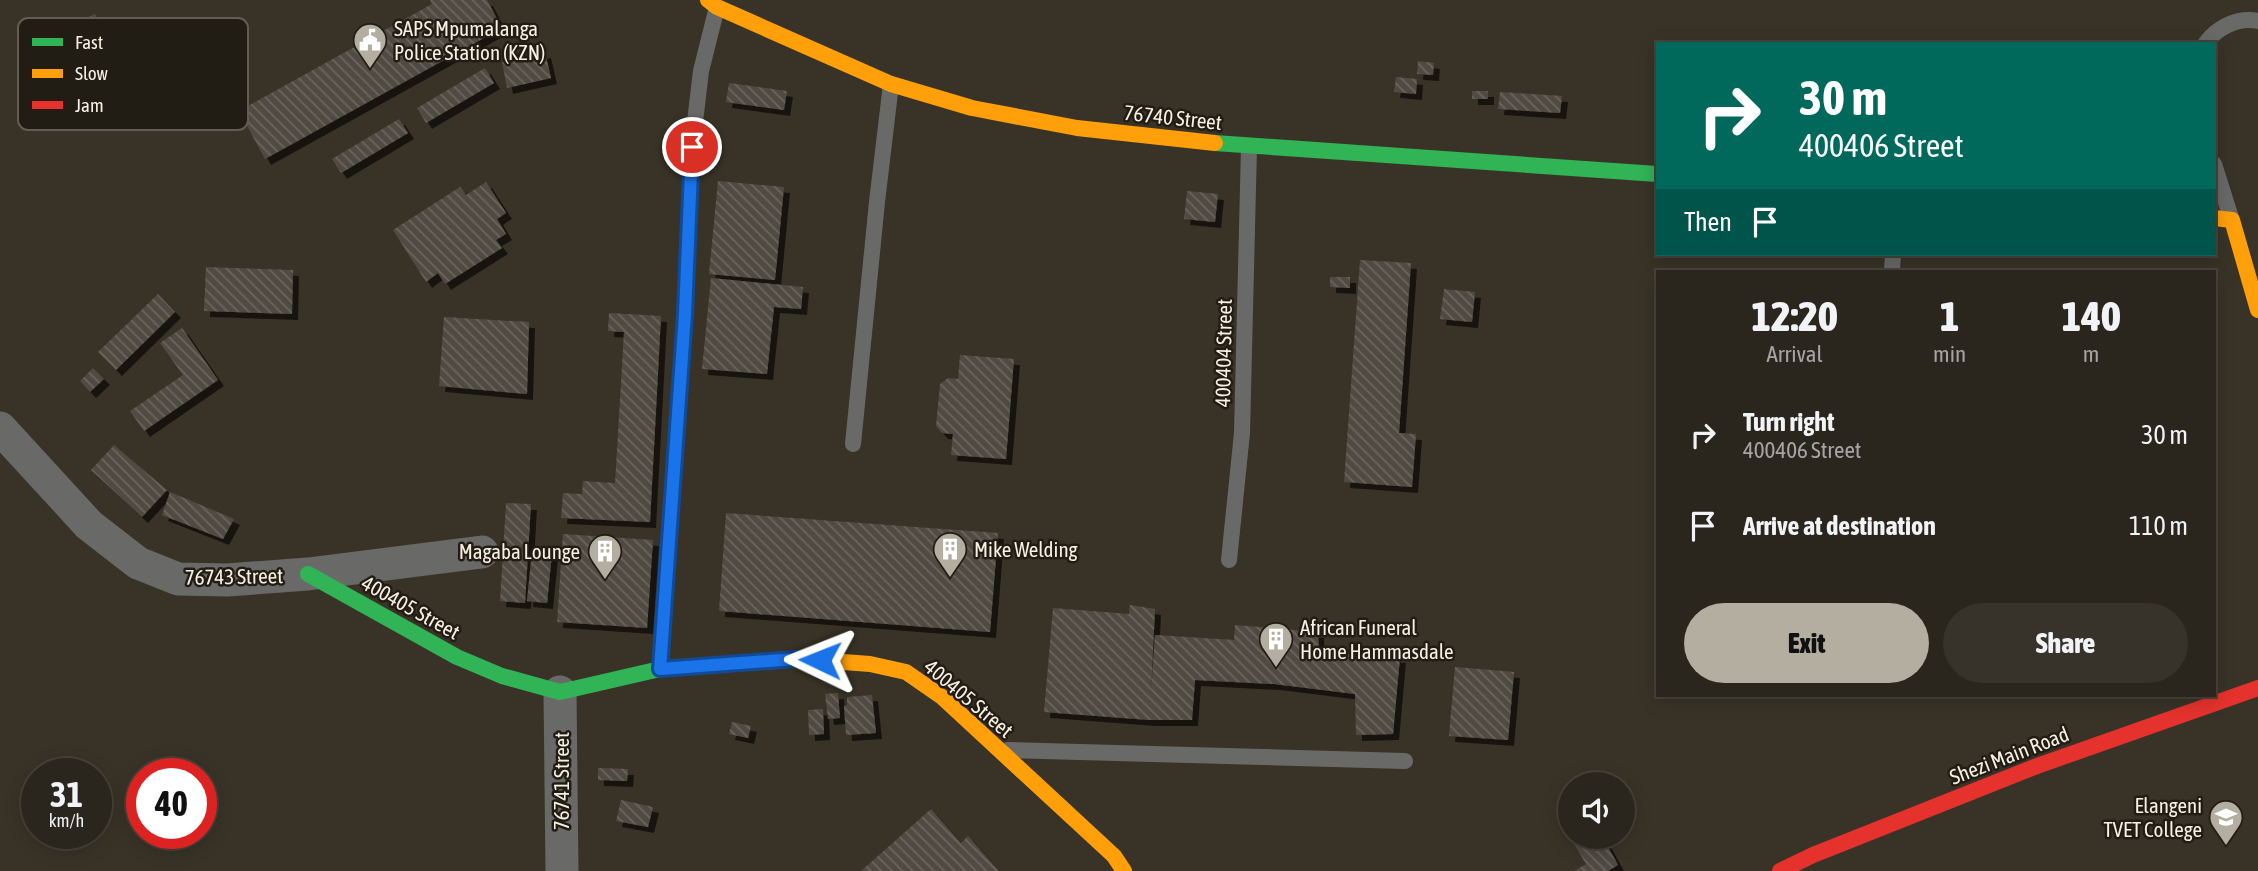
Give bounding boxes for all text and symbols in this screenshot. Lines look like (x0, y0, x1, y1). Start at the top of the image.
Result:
place label: SAPS Mpumalanga Police Station (KZN) (394, 16, 545, 64)
legend (18, 18, 248, 130)
public building icon: SAPS Mpumalanga Police Station (KZN) (351, 21, 389, 70)
text: Fast (75, 31, 103, 53)
text: Slow (75, 62, 109, 84)
text: 30 m (1799, 69, 1887, 125)
icon: right (1684, 70, 1775, 161)
text: Jam (75, 94, 104, 116)
street label: 76740 Street (1123, 100, 1223, 134)
pin (662, 117, 722, 177)
text: 400406 Street (1799, 127, 1964, 164)
icon: arrive (673, 128, 711, 166)
icon: arrive (1746, 203, 1784, 241)
text: Then (1684, 207, 1732, 237)
text: 12:20 (1751, 292, 1838, 340)
text: 1 (1940, 292, 1959, 340)
text: 140 (2061, 292, 2121, 340)
street label: 400404 Street (1210, 299, 1236, 407)
text: Arrival (1766, 341, 1823, 367)
text: min (1933, 341, 1966, 367)
text: m (2083, 341, 2099, 367)
text: Turn right (1743, 407, 1834, 437)
icon: right (1684, 416, 1722, 454)
text: 30 m (2141, 420, 2188, 450)
text: 400406 Street (1743, 437, 1861, 463)
icon: arrive (1684, 507, 1722, 545)
text: Arrive at destination (1743, 511, 1936, 541)
text: 110 m (2129, 511, 2188, 541)
building icon: Mike Welding (931, 530, 969, 579)
building icon: Magaba Lounge (586, 532, 624, 581)
place label: Mike Welding (974, 537, 1078, 561)
place label: Magaba Lounge (459, 539, 580, 563)
street label: 76743 Street (185, 563, 283, 589)
street label: 400405 Street (358, 570, 464, 644)
button: Exit (1684, 603, 1929, 683)
button: Share (1943, 603, 2188, 683)
place label: African Funeral Home Hammasdale (1300, 615, 1454, 663)
building icon: African Funeral Home Hammasdale (1257, 620, 1295, 669)
position arrow (783, 623, 857, 697)
street label: 400405 Street (920, 654, 1018, 742)
street label: Shezi Main Road (1946, 721, 2072, 789)
street label: 76741 Street (549, 732, 573, 830)
speed limit sign: 40 (126, 758, 217, 849)
map controls (1558, 772, 1635, 849)
button: sound (1558, 772, 1635, 849)
text: 31 (50, 774, 83, 814)
place label: Elangeni TVET College (2104, 793, 2202, 841)
school or university icon: Elangeni TVET College (2207, 798, 2245, 847)
text: km/h (49, 810, 84, 831)

